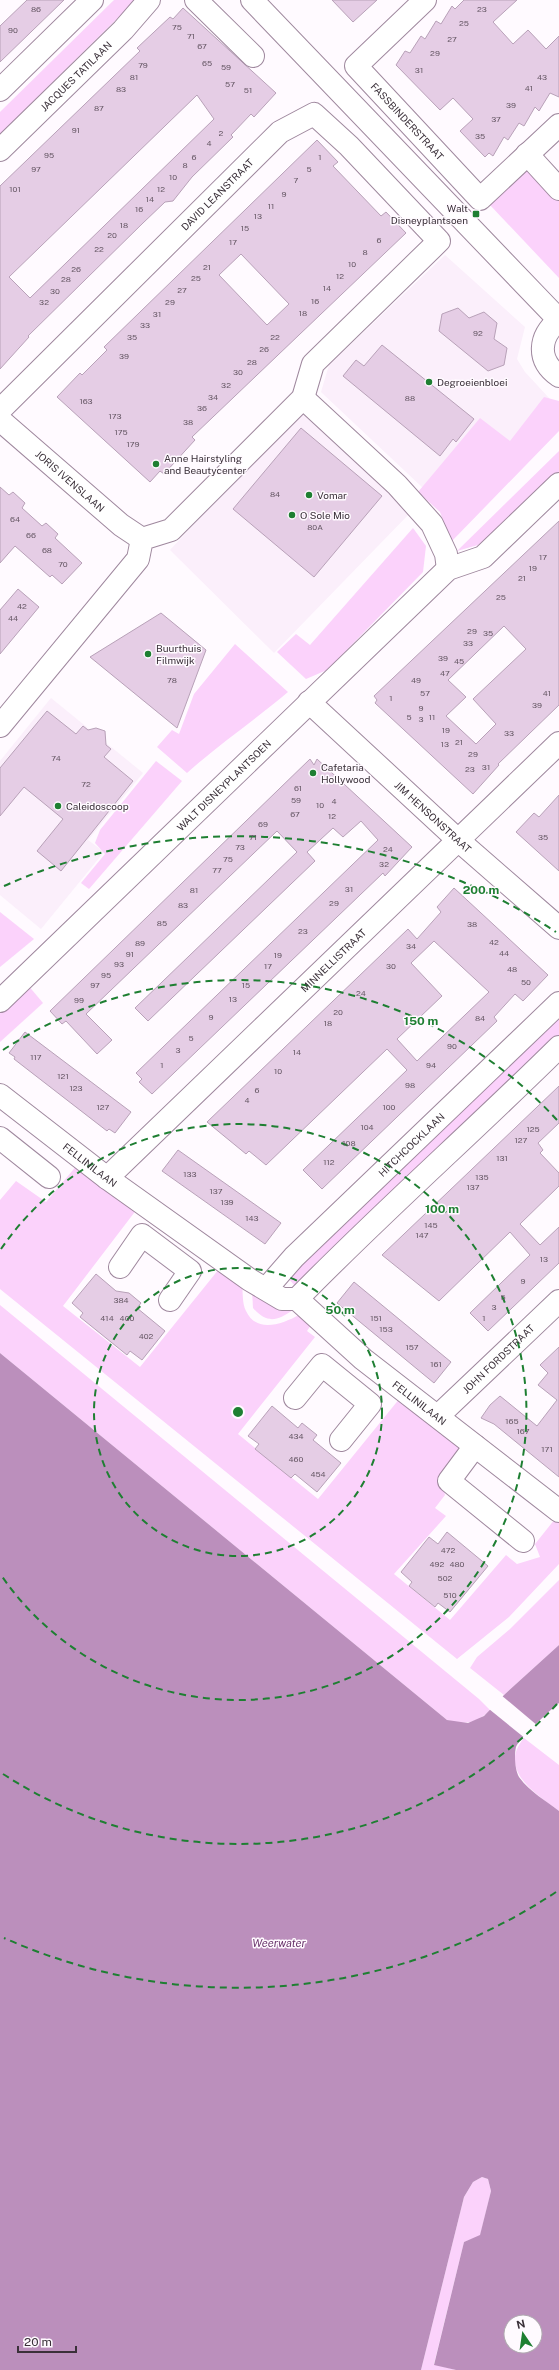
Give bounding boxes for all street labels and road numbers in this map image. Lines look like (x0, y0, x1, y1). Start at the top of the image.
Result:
street label: JACQUES TATILAAN (38, 39, 114, 113)
street label: FASSBINDERSTRAAT (369, 80, 446, 162)
street label: DAVID LEANSTRAAT (179, 156, 256, 233)
street label: JORIS IVENSLAAN (33, 448, 107, 514)
street label: WALT DISNEYPLANTSOEN (174, 737, 273, 833)
street label: JIM HENSONSTRAAT (392, 779, 474, 855)
street label: MINNELLISTRAAT (298, 926, 368, 994)
street label: HITCHCOCKLAAN (376, 1110, 447, 1179)
street label: FELLINILAAN (61, 1140, 119, 1189)
street label: JOHN FORDSTRAAT (460, 1322, 537, 1396)
street label: FELLINILAAN (390, 1378, 449, 1427)

